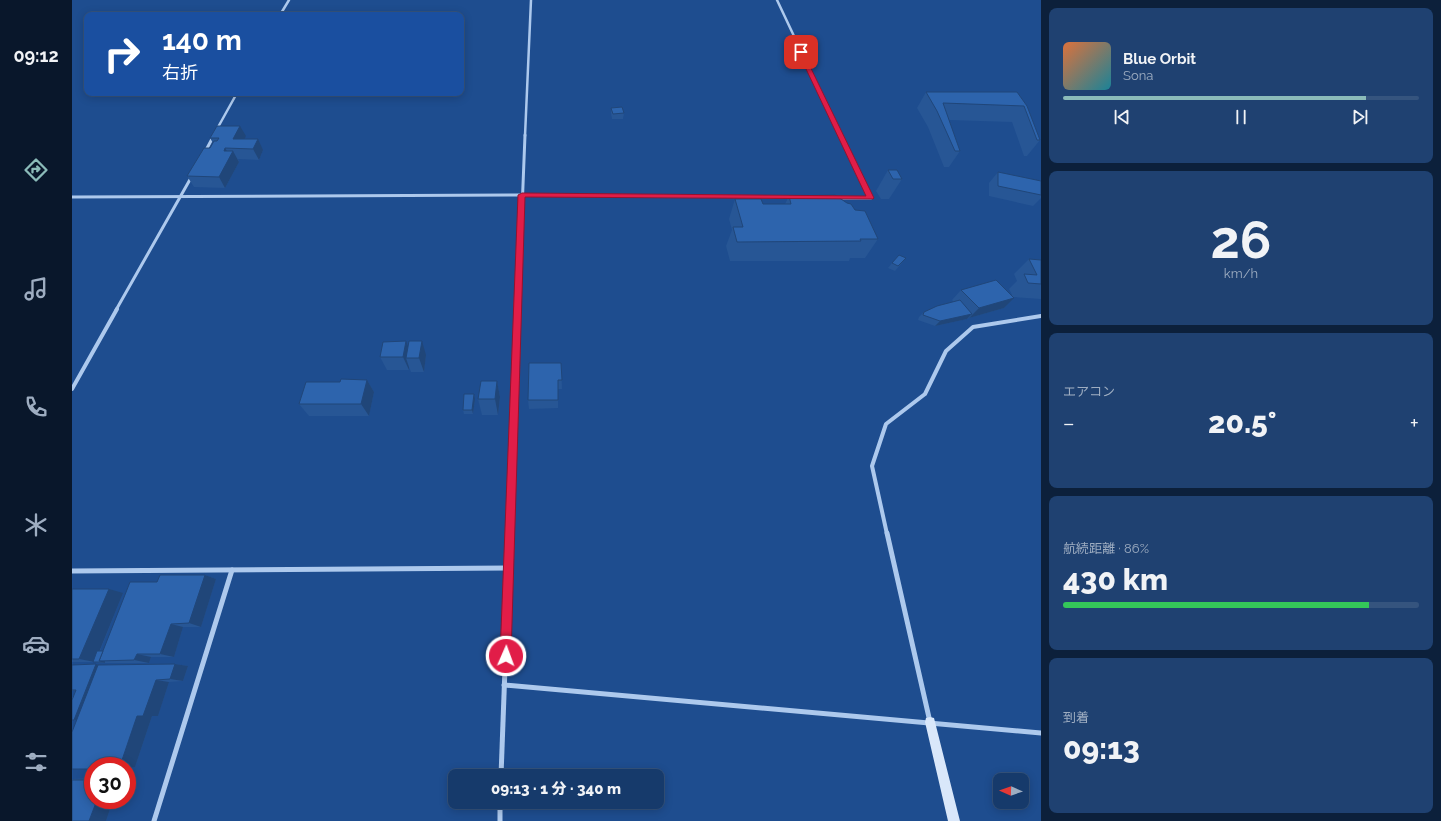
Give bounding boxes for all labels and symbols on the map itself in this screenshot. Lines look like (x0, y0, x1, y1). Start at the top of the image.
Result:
pin (784, 35, 818, 69)
position arrow (485, 635, 527, 677)
speed limit sign: 30 (84, 757, 136, 809)
north arrow (993, 773, 1029, 809)

